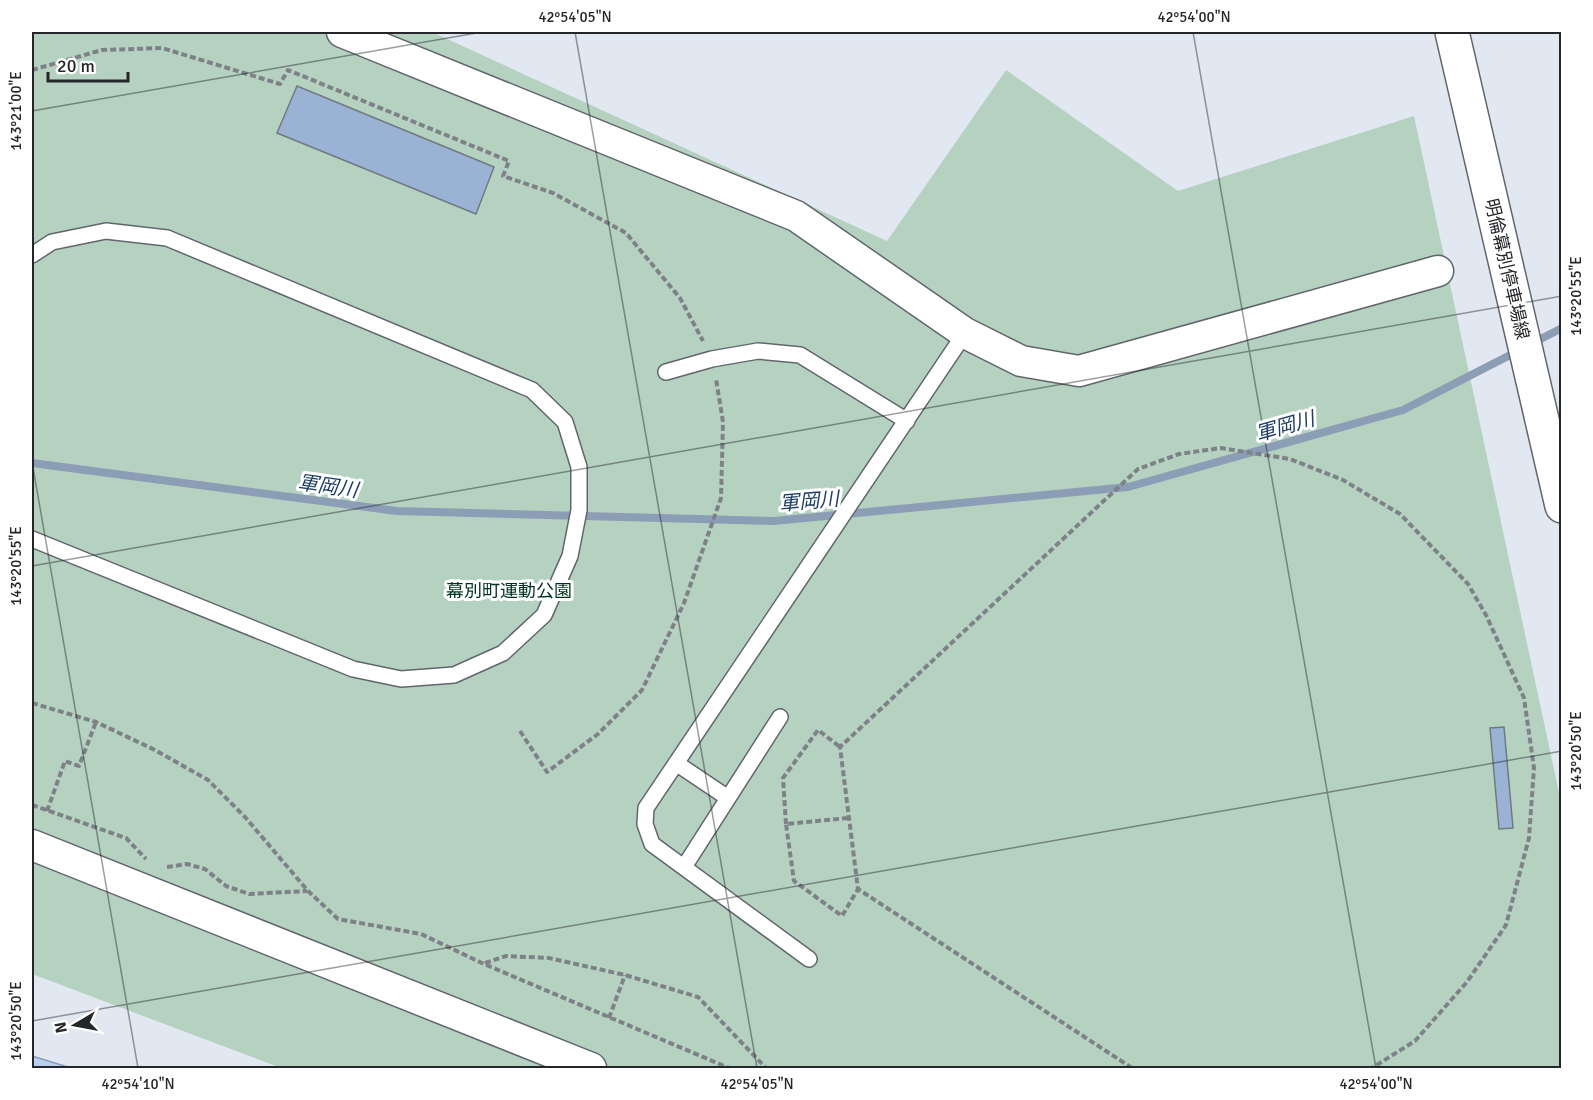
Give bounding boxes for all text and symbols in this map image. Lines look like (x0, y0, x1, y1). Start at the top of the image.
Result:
text: 42°54'05"N (538, 8, 612, 26)
text: 42°54'00"N (1157, 8, 1231, 26)
scale bar (48, 45, 128, 83)
text: 20 m (57, 55, 95, 77)
text: 143°21'00"E (7, 71, 25, 151)
street label: 明倫幕別停車場線 (1480, 196, 1534, 342)
text: 143°20'55"E (1567, 256, 1585, 336)
water label: 軍岡川 (1253, 406, 1319, 447)
water label: 軍岡川 (296, 470, 361, 503)
water label: 軍岡川 (778, 486, 842, 517)
text: 143°20'55"E (7, 526, 25, 606)
park label: 幕別町運動公園 (446, 580, 572, 602)
text: 143°20'50"E (1567, 711, 1585, 791)
text: 143°20'50"E (7, 981, 25, 1061)
north arrow (45, 995, 105, 1055)
text: N (50, 1020, 72, 1035)
text: 42°54'10"N (101, 1075, 175, 1093)
text: 42°54'05"N (720, 1075, 794, 1093)
text: 42°54'00"N (1339, 1075, 1413, 1093)

